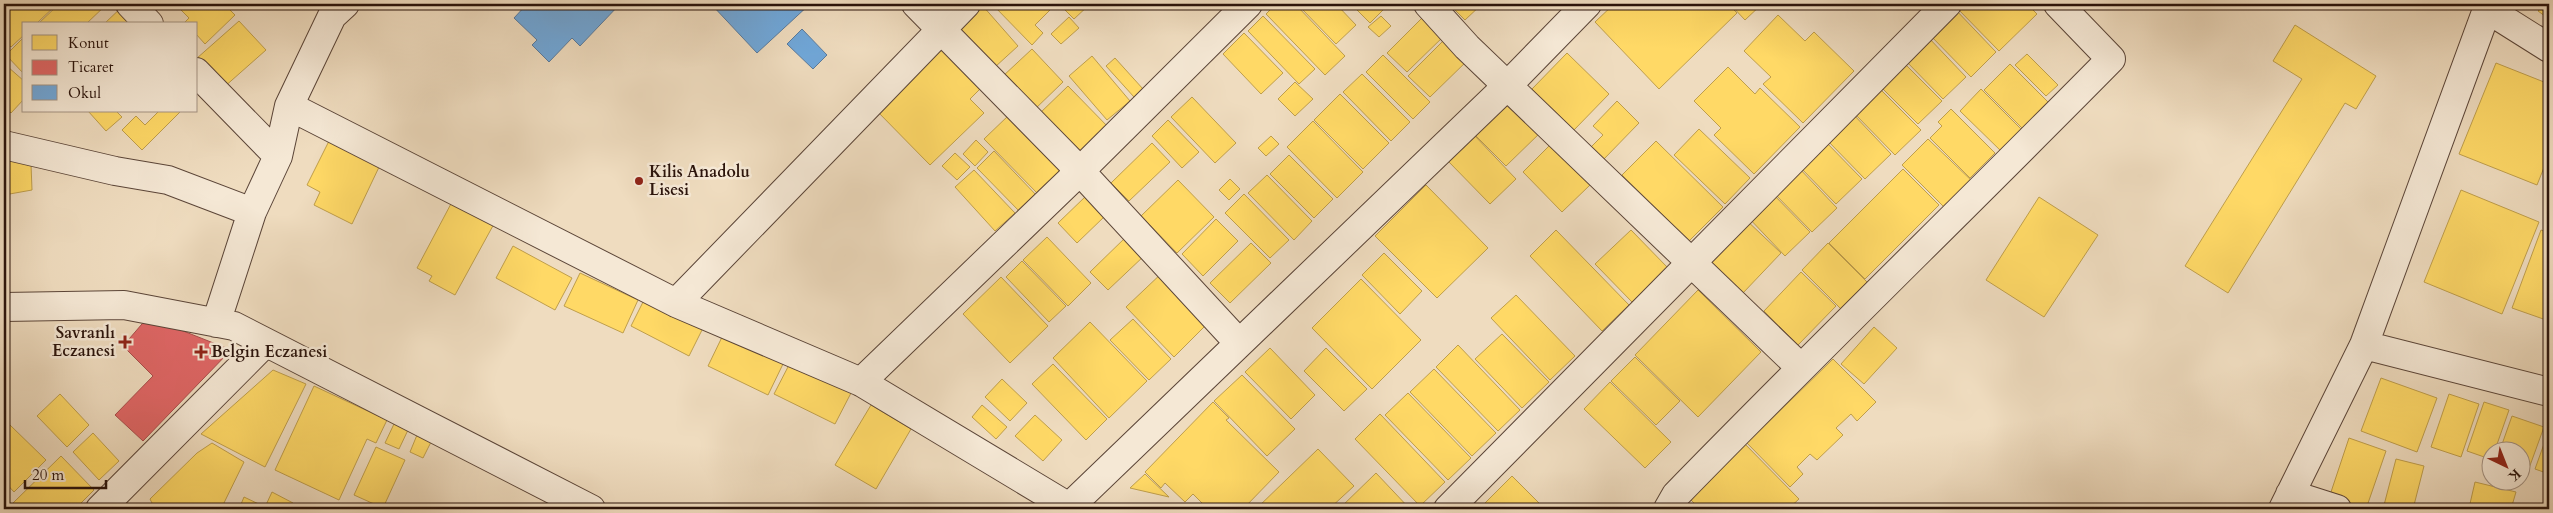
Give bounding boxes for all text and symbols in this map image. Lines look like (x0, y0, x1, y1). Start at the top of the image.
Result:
legend (22, 22, 198, 112)
text: Konut (68, 33, 109, 53)
text: Ticaret (68, 57, 114, 77)
text: Okul (68, 83, 101, 103)
place label: Kilis Anadolu Lisesi (649, 161, 750, 201)
marker: Kilis Anadolu Lisesi (633, 175, 645, 187)
place label: Savranlı Eczanesi (52, 322, 115, 362)
marker: Savranlı Eczanesi (119, 336, 131, 348)
place label: Belgin Eczanesi (211, 341, 327, 363)
marker: Belgin Eczanesi (195, 346, 207, 358)
north arrow (2480, 440, 2530, 490)
scale bar (25, 458, 106, 490)
text: K (2503, 464, 2525, 486)
text: 20 m (32, 465, 64, 485)

